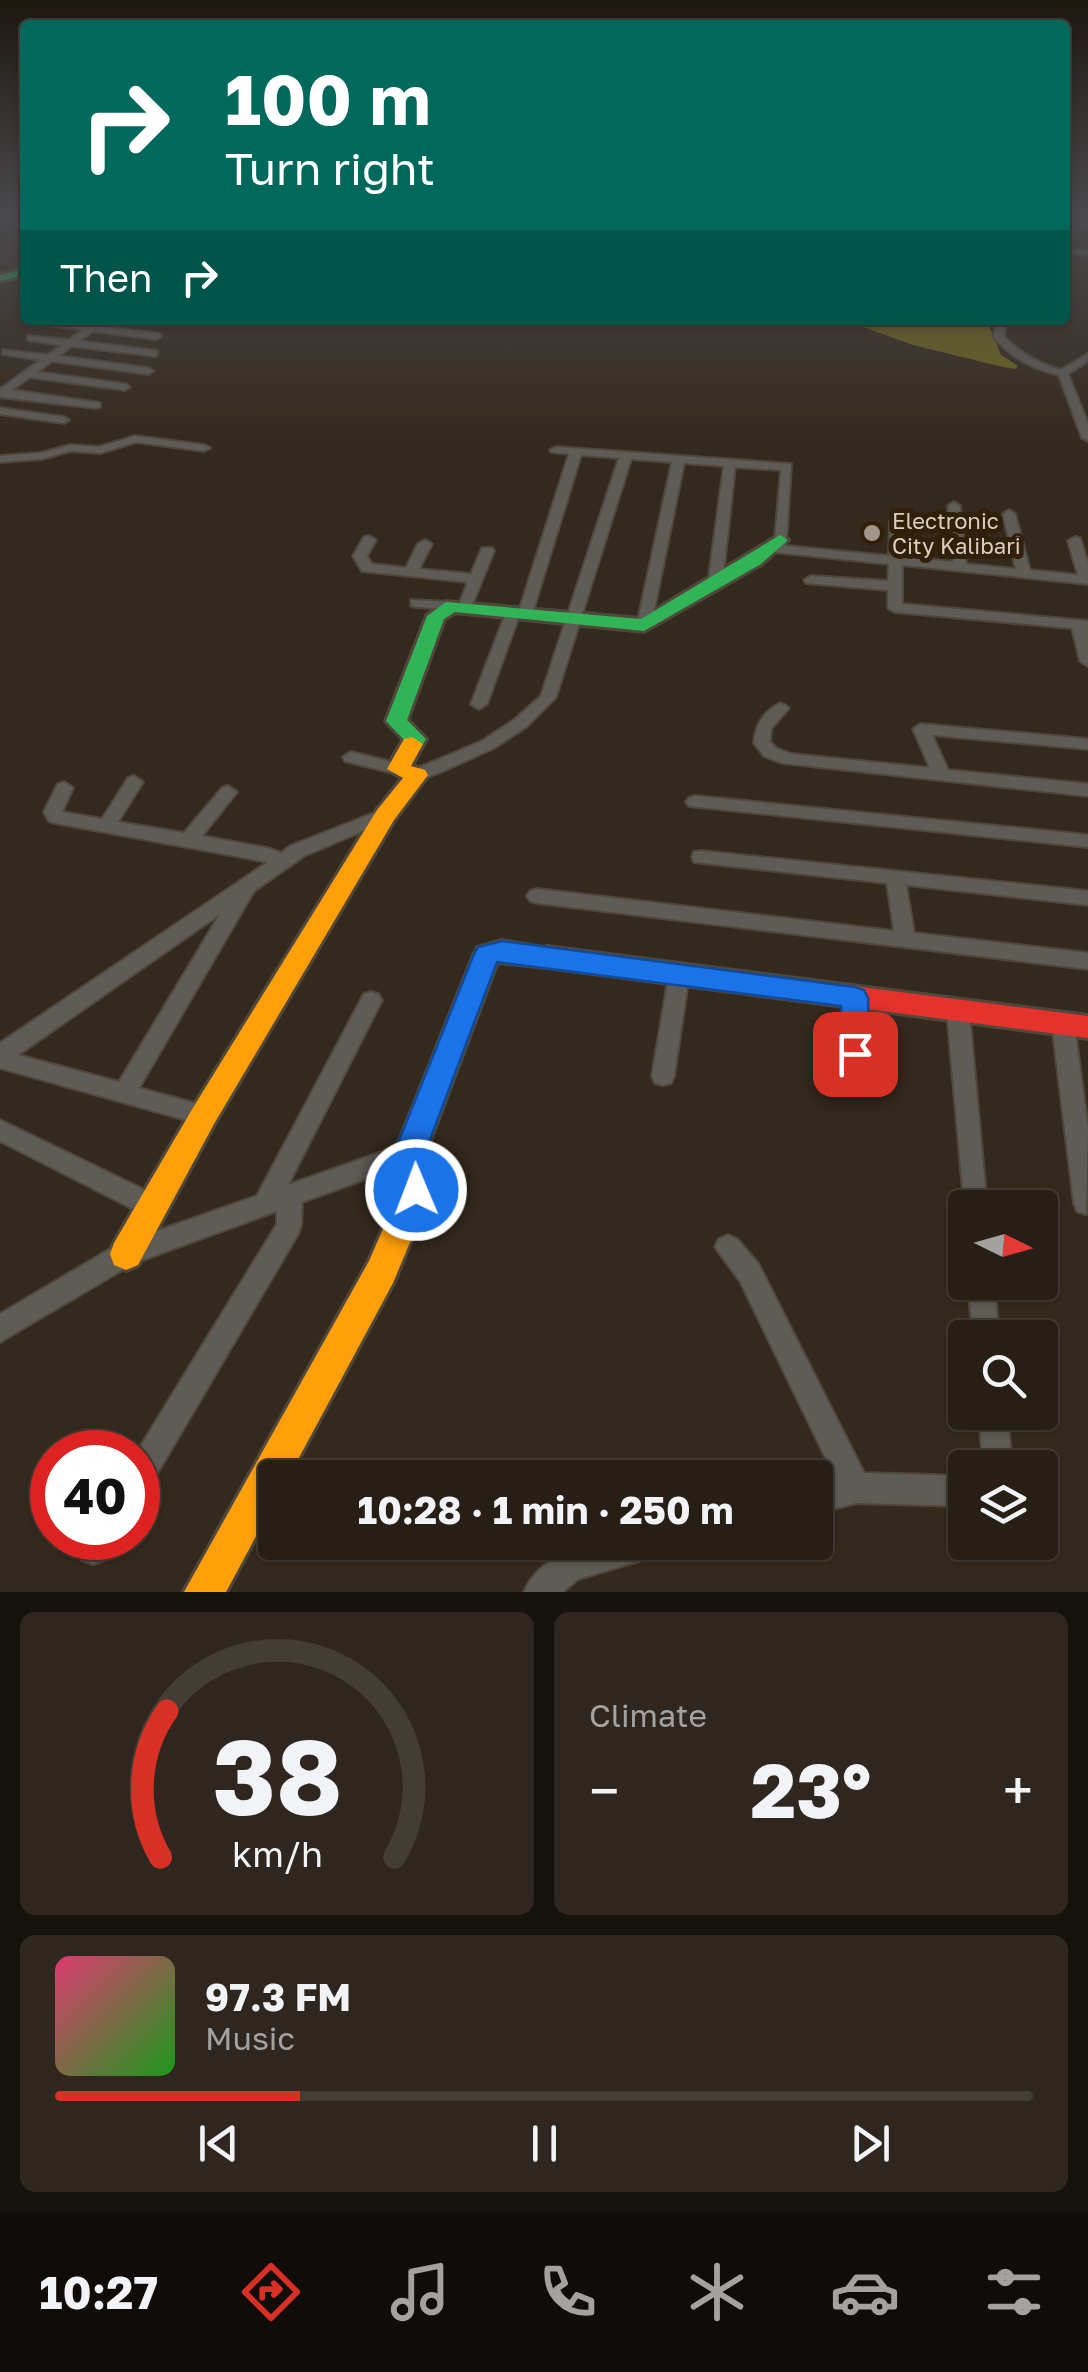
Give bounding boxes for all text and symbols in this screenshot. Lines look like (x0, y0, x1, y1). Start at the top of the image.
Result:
text: 100 m (225, 56, 431, 140)
icon: right (60, 60, 190, 190)
text: Turn right (225, 141, 435, 195)
icon: right (172, 250, 227, 305)
text: Then (60, 255, 152, 300)
place label: Electronic City Kalibari (892, 507, 1021, 559)
marker: Electronic City Kalibari (861, 522, 883, 544)
pin (813, 1012, 898, 1097)
icon: arrive (828, 1027, 883, 1082)
position arrow (364, 1138, 468, 1242)
north arrow (948, 1190, 1058, 1300)
map controls (948, 1190, 1058, 1560)
button: search (948, 1320, 1058, 1430)
speed limit sign: 40 (30, 1430, 160, 1560)
button: layers (948, 1450, 1058, 1560)
text: 10:28 · 1 min · 250 m (358, 1487, 733, 1532)
text: Climate (589, 1696, 707, 1734)
text: 38 (212, 1713, 342, 1838)
text: 23° (751, 1744, 871, 1835)
text: − (589, 1757, 619, 1823)
text: + (1003, 1757, 1033, 1823)
text: km/h (232, 1832, 322, 1875)
text: 97.3 FM (205, 1974, 351, 2019)
text: Music (205, 2019, 295, 2057)
icon: previous (191, 2116, 246, 2171)
icon: pause (517, 2116, 572, 2171)
icon: next (843, 2116, 898, 2171)
icon: directions (236, 2257, 306, 2327)
icon: music (385, 2257, 455, 2327)
icon: phone (533, 2257, 603, 2327)
icon: climate (682, 2257, 752, 2327)
icon: car (830, 2257, 900, 2327)
icon: filters (979, 2257, 1049, 2327)
text: 10:27 (39, 2265, 158, 2319)

